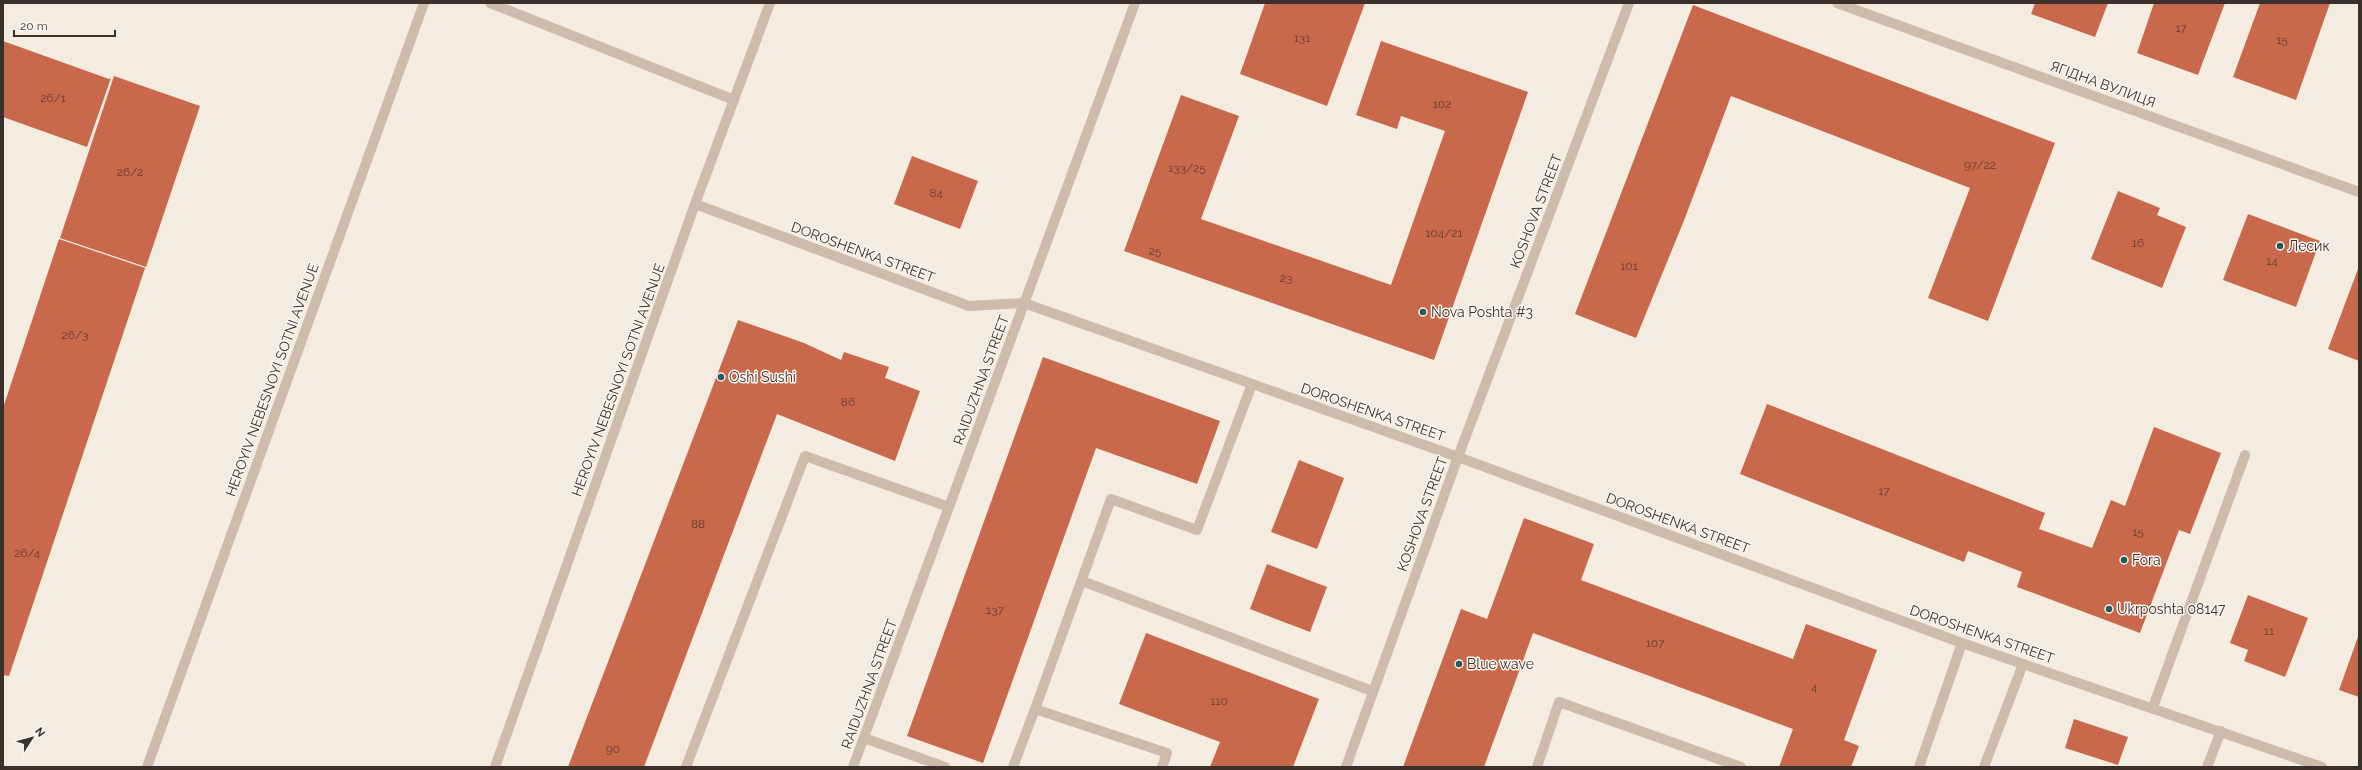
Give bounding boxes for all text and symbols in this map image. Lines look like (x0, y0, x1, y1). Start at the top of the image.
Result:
scale bar (14, 12, 115, 38)
text: 20 m (20, 19, 48, 33)
house number: 17 (2175, 21, 2187, 35)
house number: 131 (1294, 31, 1310, 45)
house number: 15 (2276, 33, 2288, 47)
street label: ЯГІДНА ВУЛИЦЯ (2048, 58, 2158, 110)
house number: 26/1 (40, 91, 66, 105)
house number: 102 (1433, 97, 1451, 111)
street label: KOSHOVA STREET (1507, 151, 1565, 270)
house number: 97/22 (1964, 158, 1996, 172)
house number: 133/25 (1168, 161, 1206, 175)
house number: 26/2 (117, 165, 143, 179)
house number: 84 (929, 186, 943, 200)
street label: DOROSHENKA STREET (789, 219, 937, 286)
house number: 104/21 (1425, 226, 1463, 240)
house number: 16 (2132, 236, 2144, 250)
place label: Лесик (2288, 238, 2330, 254)
marker: Лесик (2275, 241, 2285, 251)
house number: 25 (1149, 244, 1162, 258)
house number: 14 (2266, 254, 2278, 268)
house number: 101 (1620, 259, 1638, 273)
street label: HEROYIV NEBESNOYI SOTNI AVENUE (222, 261, 322, 499)
street label: HEROYIV NEBESNOYI SOTNI AVENUE (568, 261, 668, 499)
house number: 23 (1280, 271, 1292, 285)
place label: Nova Poshta #3 (1431, 304, 1533, 320)
marker: Nova Poshta #3 (1418, 307, 1428, 317)
street label: RAIDUZHNA STREET (950, 313, 1012, 447)
house number: 26/3 (62, 328, 88, 342)
place label: Oshi Sushi (729, 369, 796, 385)
marker: Oshi Sushi (716, 372, 726, 382)
street label: DOROSHENKA STREET (1299, 380, 1448, 444)
house number: 86 (841, 395, 855, 409)
street label: KOSHOVA STREET (1394, 454, 1450, 574)
house number: 17 (1878, 484, 1890, 498)
street label: DOROSHENKA STREET (1604, 490, 1752, 557)
house number: 88 (691, 517, 705, 531)
house number: 15 (2132, 525, 2144, 539)
house number: 26/4 (14, 546, 41, 560)
place label: Fora (2132, 552, 2161, 568)
marker: Fora (2119, 555, 2129, 565)
place label: Ukrposhta 08147 (2117, 601, 2226, 617)
street label: DOROSHENKA STREET (1908, 602, 2057, 666)
house number: 137 (986, 603, 1005, 617)
marker: Ukrposhta 08147 (2104, 604, 2114, 614)
street label: RAIDUZHNA STREET (838, 617, 900, 751)
house number: 11 (2264, 624, 2274, 638)
house number: 107 (1646, 636, 1665, 650)
place label: Blue wave (1467, 656, 1534, 672)
marker: Blue wave (1454, 659, 1464, 669)
house number: 4 (1811, 680, 1818, 694)
house number: 110 (1210, 694, 1228, 708)
north arrow (12, 718, 52, 758)
text: N (32, 725, 47, 740)
house number: 90 (606, 742, 620, 756)

